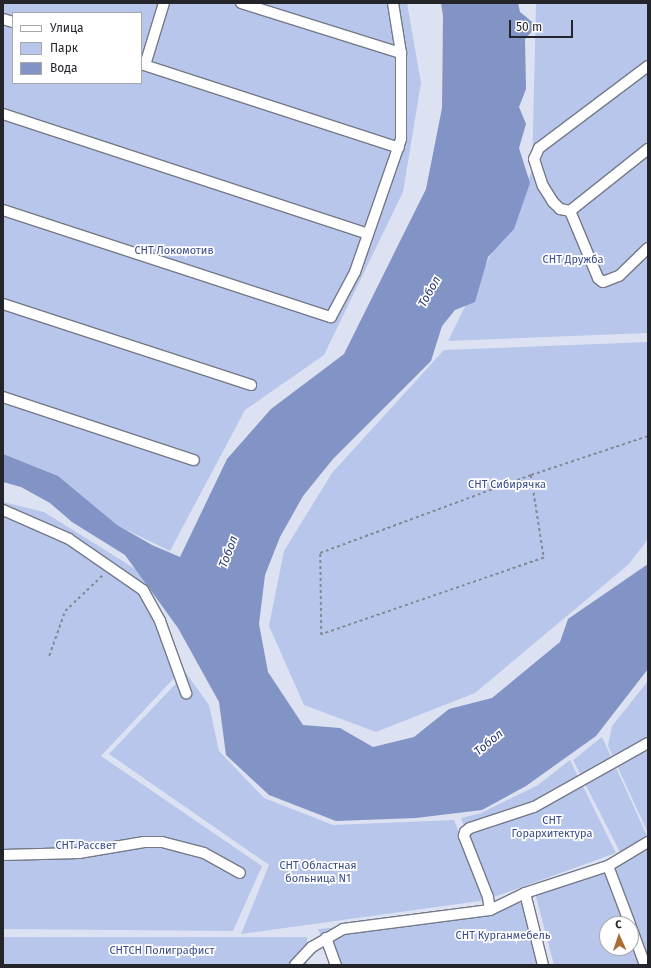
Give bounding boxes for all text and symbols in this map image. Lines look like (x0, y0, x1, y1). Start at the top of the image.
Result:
legend (12, 12, 142, 84)
scale bar (511, 12, 575, 38)
text: 50 m (516, 20, 542, 34)
text: Улица (50, 21, 84, 35)
text: Парк (50, 41, 78, 55)
text: Вода (50, 61, 77, 75)
park label: СНТ Локомотив (134, 244, 214, 258)
park label: СНТ Дружба (543, 253, 603, 267)
water label: Тобол (416, 274, 444, 310)
park label: СНТ Сибирячка (468, 478, 546, 492)
water label: Тобол (216, 534, 242, 570)
water label: Тобол (472, 727, 506, 759)
park label: СНТ Горархитектура (512, 815, 592, 841)
park label: СНТ Рассвет (55, 839, 117, 853)
park label: СНТ Областная больница N1 (279, 860, 357, 886)
north arrow (599, 916, 639, 956)
text: С (615, 918, 622, 931)
park label: СНТ Курганмебель (456, 929, 550, 943)
park label: СНТСН Полиграфист (109, 944, 215, 958)

